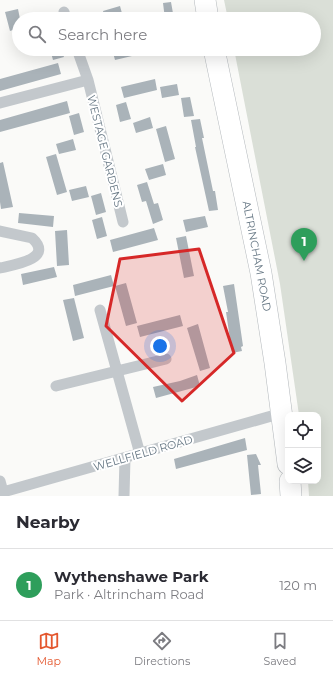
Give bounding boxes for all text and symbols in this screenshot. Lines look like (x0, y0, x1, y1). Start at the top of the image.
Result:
search box (12, 12, 321, 56)
icon: search (26, 23, 48, 45)
text: Search here (58, 25, 147, 44)
street label: WESTAGE GARDENS (84, 94, 126, 209)
street label: ALTRINCHAM ROAD (239, 200, 275, 312)
pin: 1 (291, 228, 317, 261)
your location (150, 336, 170, 356)
map controls (285, 412, 321, 484)
button: locate (285, 412, 321, 448)
street label: WELLFIELD ROAD (92, 432, 194, 474)
button: layers (285, 448, 321, 484)
text: Nearby (16, 512, 80, 532)
text: Wythenshawe Park (54, 567, 209, 586)
text: 1 (26, 577, 32, 593)
text: 120 m (279, 577, 317, 593)
text: Park · Altrincham Road (54, 586, 204, 602)
tab: Map (37, 630, 61, 668)
tab: Directions (134, 630, 190, 668)
tab: Saved (263, 630, 296, 668)

